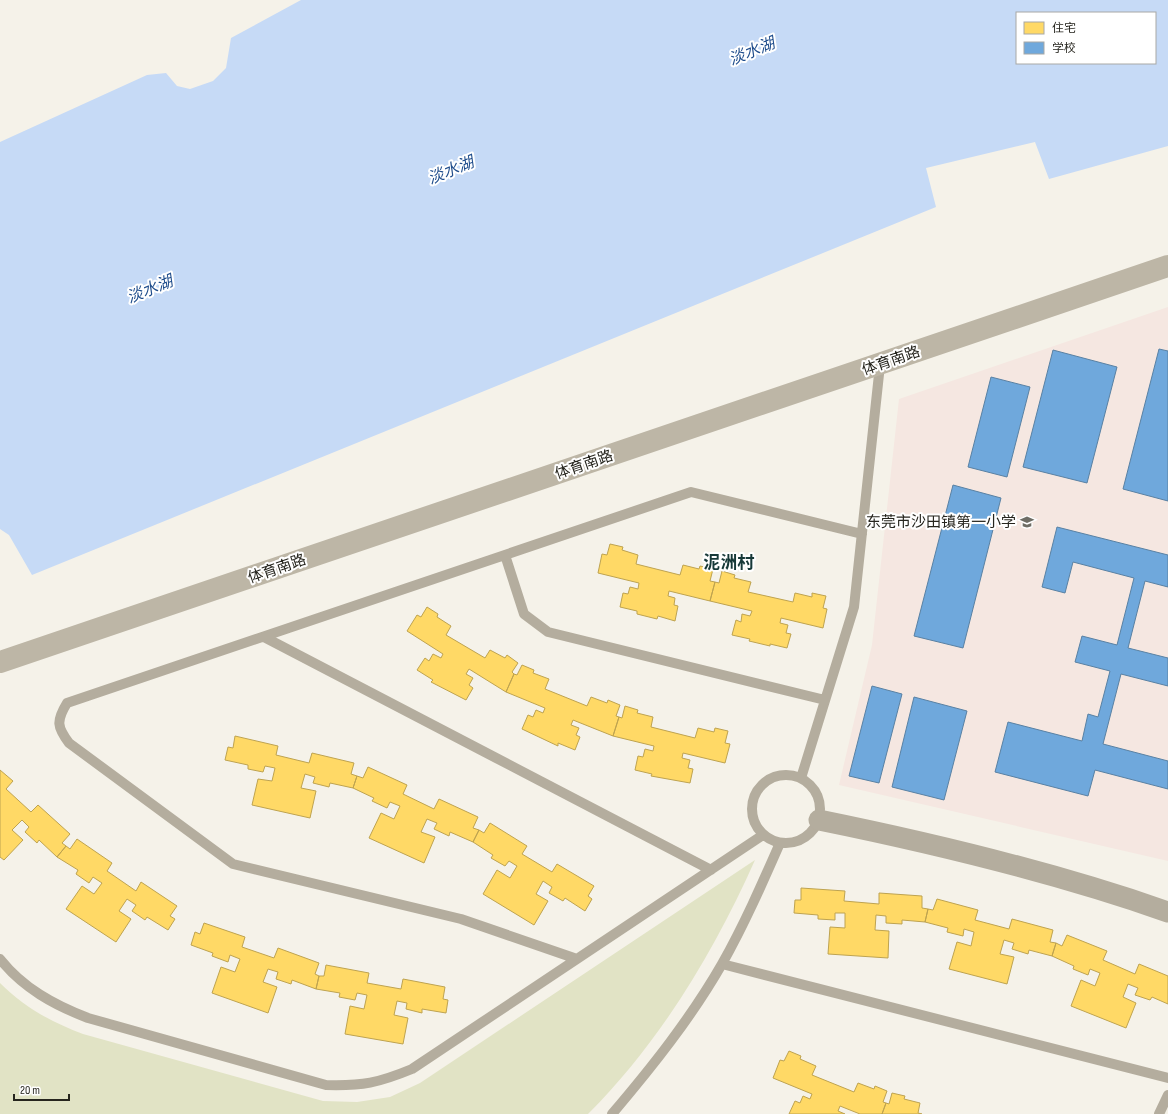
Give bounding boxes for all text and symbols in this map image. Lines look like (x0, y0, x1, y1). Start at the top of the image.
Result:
legend (1016, 12, 1156, 64)
text: 住宅 (1052, 21, 1076, 36)
water label: 淡水湖 (726, 33, 781, 70)
text: 学校 (1052, 41, 1076, 56)
water label: 淡水湖 (425, 152, 480, 189)
water label: 淡水湖 (124, 271, 179, 308)
street label: 体育南路 (860, 342, 922, 380)
street label: 体育南路 (553, 446, 615, 484)
place label: 东莞市沙田镇第一小学 (866, 513, 1016, 532)
school or university icon: 东莞市沙田镇第一小学 (1019, 514, 1035, 530)
street label: 体育南路 (246, 550, 308, 588)
district label: 泥洲村 (704, 553, 755, 573)
scale bar (14, 1076, 69, 1102)
text: 20 m (20, 1083, 40, 1098)

